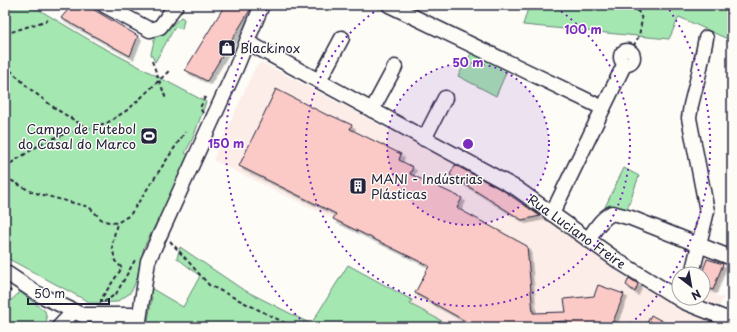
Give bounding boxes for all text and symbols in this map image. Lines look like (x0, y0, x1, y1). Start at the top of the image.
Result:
text: 100 m (564, 20, 602, 38)
shop icon: Blackinox (217, 38, 237, 58)
place label: Blackinox (240, 38, 300, 57)
text: 50 m (452, 53, 484, 71)
place label: Campo de Futebol do Casal do Marco (18, 119, 136, 153)
sports icon: Campo de Futebol do Casal do Marco (139, 126, 159, 146)
text: 150 m (208, 134, 244, 152)
centre of rings (461, 137, 475, 151)
place label: MANI - Indústrias Plásticas (371, 169, 483, 203)
building icon: MANI - Indústrias Plásticas (348, 176, 368, 196)
street label: Rua Luciano Freire (524, 190, 630, 273)
north arrow (671, 266, 711, 306)
scale bar (28, 280, 109, 306)
text: 50 m (34, 284, 65, 302)
text: N (688, 285, 705, 305)

